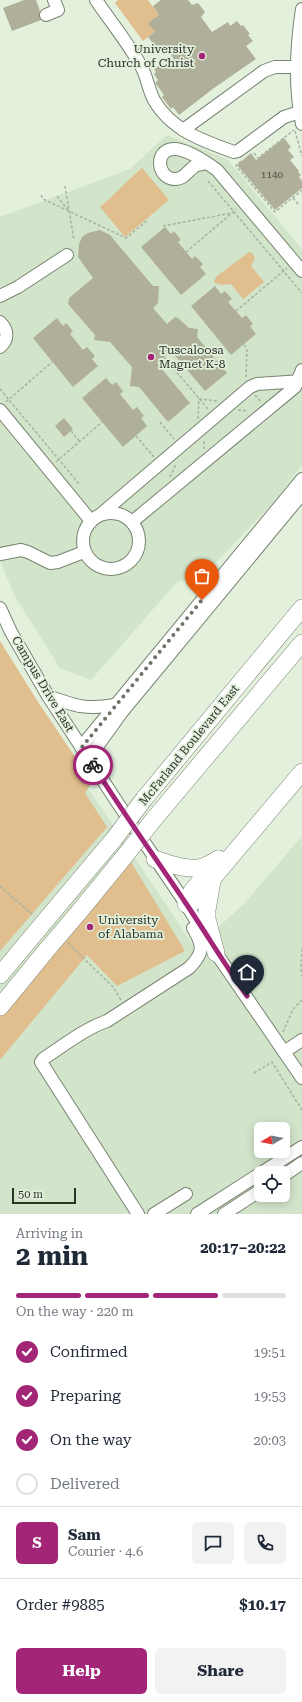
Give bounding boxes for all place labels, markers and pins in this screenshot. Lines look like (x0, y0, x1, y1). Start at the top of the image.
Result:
place label: University Church of Christ (98, 42, 195, 70)
marker: University Church of Christ (197, 51, 207, 61)
place label: Tuscaloosa Magnet K-8 (159, 343, 226, 371)
marker: Tuscaloosa Magnet K-8 (146, 352, 156, 362)
pin (185, 559, 219, 600)
place label: University of Alabama (98, 913, 164, 941)
marker: University of Alabama (85, 922, 95, 932)
pin (230, 955, 264, 996)

